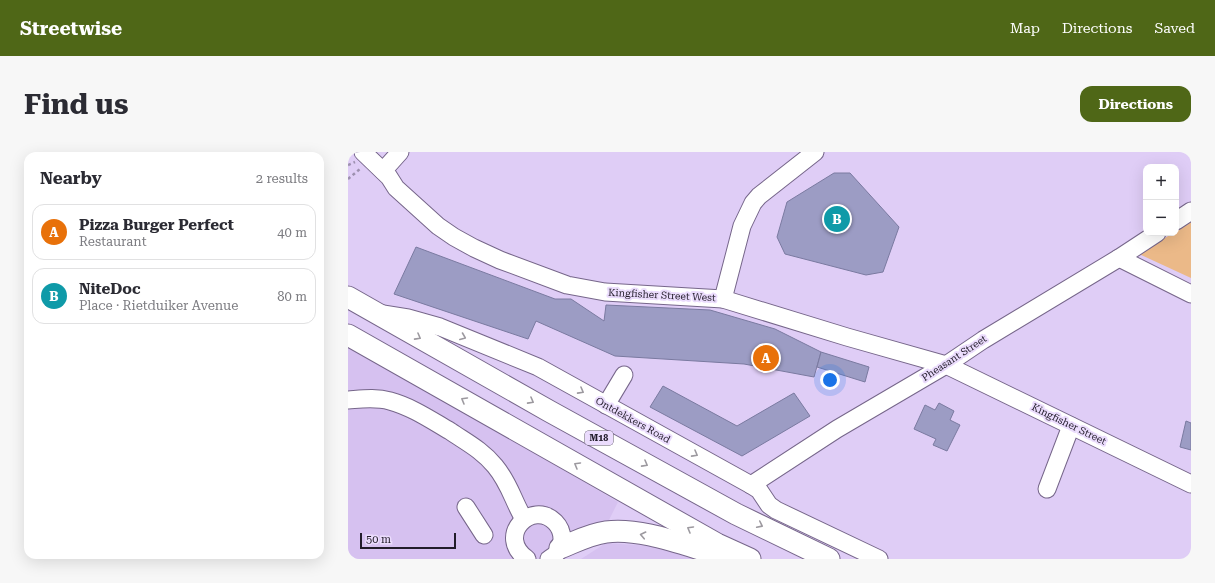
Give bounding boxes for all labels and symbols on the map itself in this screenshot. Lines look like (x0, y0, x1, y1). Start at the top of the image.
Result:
pin: B (824, 204, 850, 234)
street label: Kingfisher Street West (608, 287, 716, 303)
one-way arrow (460, 332, 467, 340)
one-way arrow (414, 333, 421, 340)
street label: Pheasant Street (919, 333, 989, 383)
pin: A (753, 343, 779, 373)
your location (820, 370, 840, 390)
one-way arrow (577, 386, 584, 394)
street label: Ontdekkers Road (594, 395, 673, 445)
one-way arrow (527, 397, 534, 404)
one-way arrow (461, 398, 468, 405)
street label: Kingfisher Street (1030, 401, 1108, 447)
road number: M18 (585, 431, 613, 445)
one-way arrow (690, 450, 698, 457)
one-way arrow (641, 459, 648, 467)
one-way arrow (574, 462, 581, 469)
one-way arrow (755, 520, 763, 528)
one-way arrow (687, 526, 694, 533)
scale bar (360, 531, 456, 550)
one-way arrow (639, 531, 646, 539)

